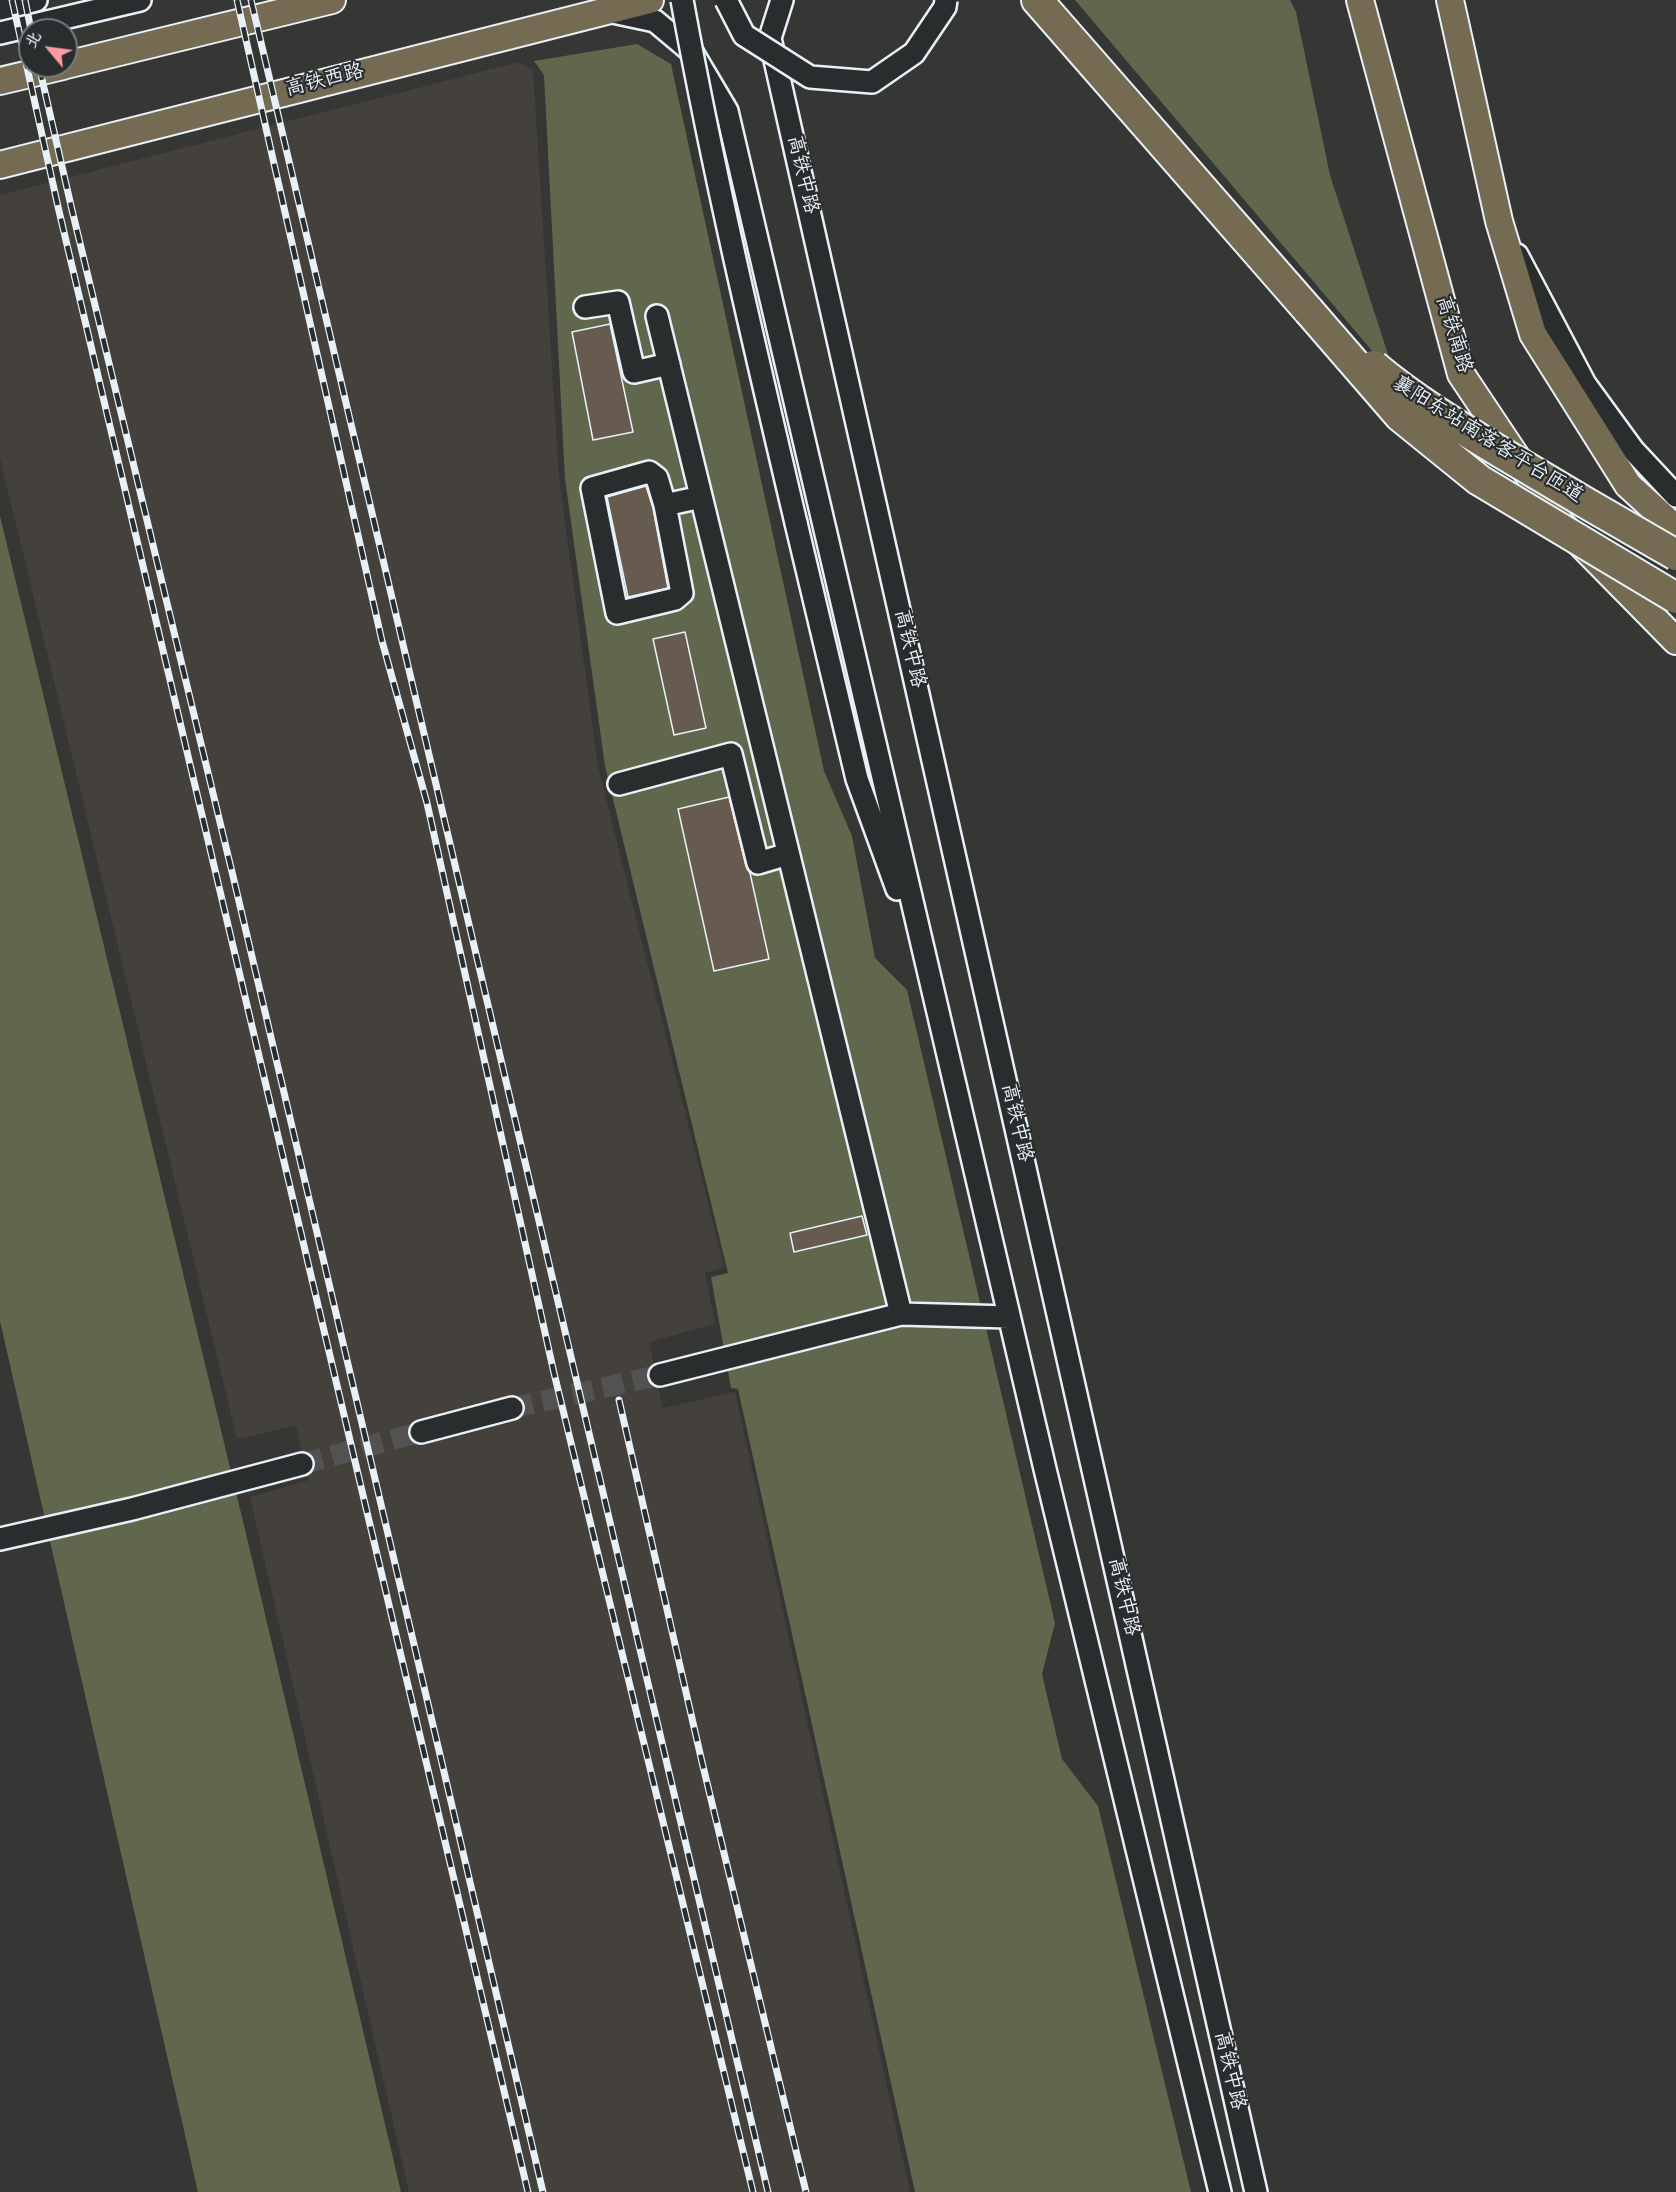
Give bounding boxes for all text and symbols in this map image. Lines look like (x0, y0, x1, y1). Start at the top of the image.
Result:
north arrow (18, 18, 78, 78)
text: 北 (19, 27, 48, 53)
street label: 高铁西路 (283, 61, 367, 103)
street label: 高铁中路 (780, 133, 822, 217)
street label: 高铁南路 (1429, 293, 1475, 377)
street label: 襄阳东站南落客平台匝道 (1387, 373, 1587, 509)
street label: 高铁中路 (887, 607, 929, 691)
street label: 高铁中路 (994, 1081, 1036, 1165)
street label: 高铁中路 (1101, 1555, 1143, 1639)
street label: 高铁中路 (1207, 2029, 1249, 2113)

